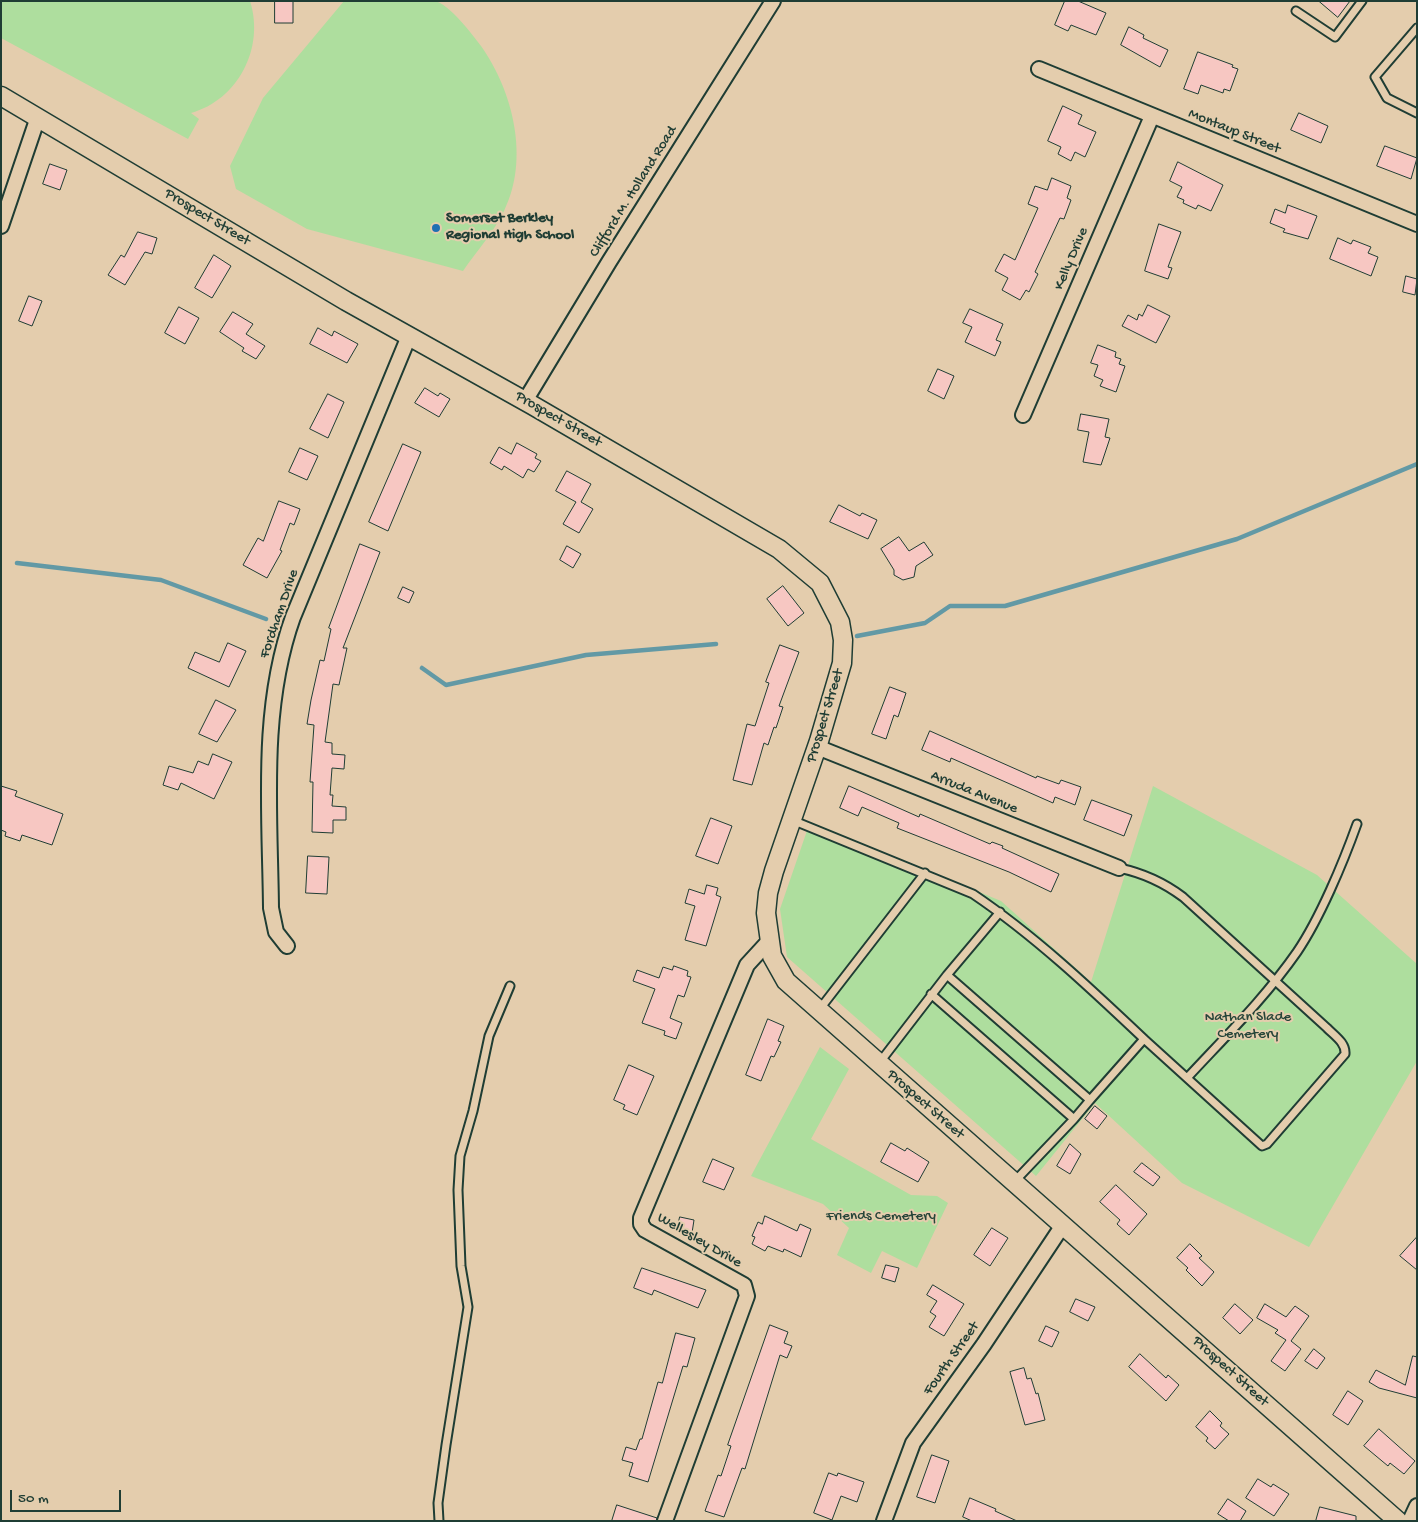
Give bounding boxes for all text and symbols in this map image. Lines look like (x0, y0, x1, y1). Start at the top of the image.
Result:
street label: Montaup Street (1185, 105, 1283, 159)
street label: Clifford M. Holland Road (586, 123, 682, 261)
street label: Prospect Street (161, 185, 253, 251)
place label: Somerset Berkley Regional High School (446, 210, 574, 245)
marker: Somerset Berkley Regional High School (430, 222, 442, 234)
street label: Kelly Drive (1051, 225, 1093, 293)
street label: Prospect Street (512, 388, 604, 452)
street label: Fordham Drive (256, 567, 304, 661)
street label: Prospect Street (803, 667, 849, 765)
street label: Arruda Avenue (928, 767, 1020, 819)
park label: Nathan Slade Cemetery (1205, 1009, 1291, 1044)
street label: Prospect Street (883, 1066, 967, 1144)
park label: Friends Cemetery (826, 1208, 936, 1226)
street label: Wellesley Drive (653, 1209, 745, 1273)
street label: Fourth Street (920, 1319, 984, 1399)
street label: Prospect Street (1188, 1333, 1272, 1411)
scale bar (12, 1480, 124, 1512)
text: 50 m (18, 1490, 49, 1508)

